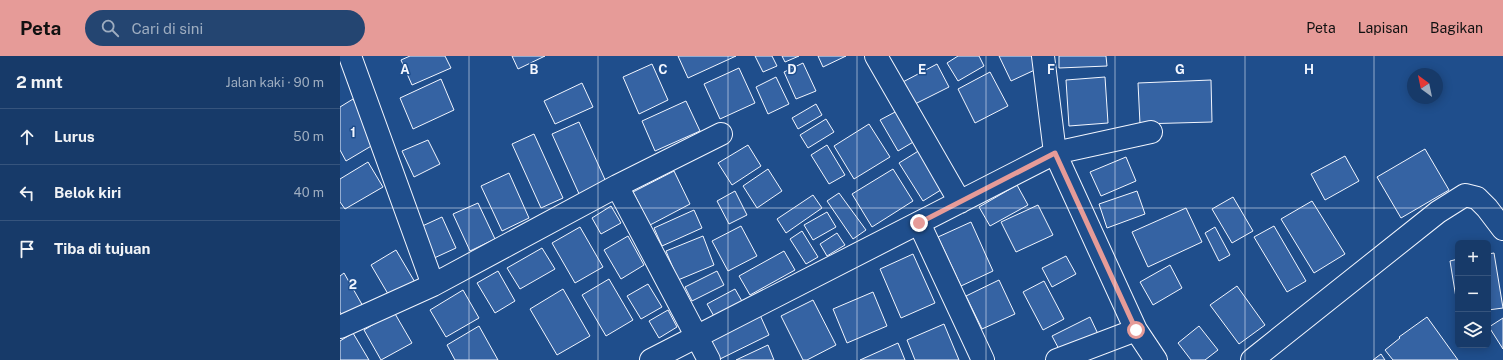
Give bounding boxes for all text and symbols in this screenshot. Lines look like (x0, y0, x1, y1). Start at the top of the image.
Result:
search box (85, 10, 365, 46)
text: Peta (20, 17, 61, 39)
icon: search (99, 17, 121, 39)
text: Cari di sini (131, 20, 203, 37)
text: Peta (1306, 20, 1336, 36)
text: Lapisan (1358, 20, 1408, 36)
text: Bagikan (1430, 20, 1483, 36)
text: A (400, 62, 410, 77)
text: B (530, 62, 539, 77)
text: C (658, 62, 668, 77)
text: D (787, 62, 797, 77)
text: E (918, 62, 926, 77)
text: F (1047, 62, 1055, 77)
text: G (1175, 62, 1185, 77)
text: H (1304, 62, 1314, 77)
north arrow (1407, 68, 1443, 104)
text: 2 mnt (16, 72, 63, 92)
text: Jalan kaki · 90 m (226, 75, 324, 90)
text: 1 (350, 125, 356, 140)
icon: ahead (16, 126, 38, 148)
text: Lurus (54, 128, 95, 145)
text: 50 m (293, 129, 324, 144)
icon: left (16, 182, 38, 204)
text: Belok kiri (54, 184, 121, 201)
text: 40 m (293, 185, 324, 200)
route end (910, 214, 928, 232)
icon: arrive (16, 238, 38, 260)
text: Tiba di tujuan (54, 240, 150, 257)
map controls (1455, 240, 1491, 348)
button: + (1455, 240, 1491, 276)
button: − (1455, 276, 1491, 312)
text: 2 (349, 277, 357, 292)
button: layers (1455, 312, 1491, 348)
route start (1127, 321, 1145, 339)

